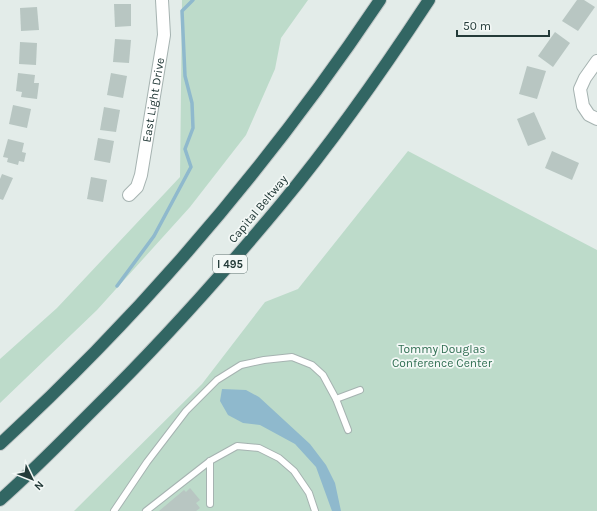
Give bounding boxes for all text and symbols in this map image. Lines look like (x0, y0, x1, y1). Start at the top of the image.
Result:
scale bar (457, 12, 549, 38)
text: 50 m (463, 19, 491, 33)
street label: East Light Drive (139, 57, 167, 143)
street label: Capital Beltway (226, 172, 291, 246)
road number: I 495 (213, 255, 247, 273)
park label: Tommy Douglas Conference Center (392, 342, 493, 370)
north arrow (12, 459, 52, 499)
text: N (32, 478, 46, 493)

